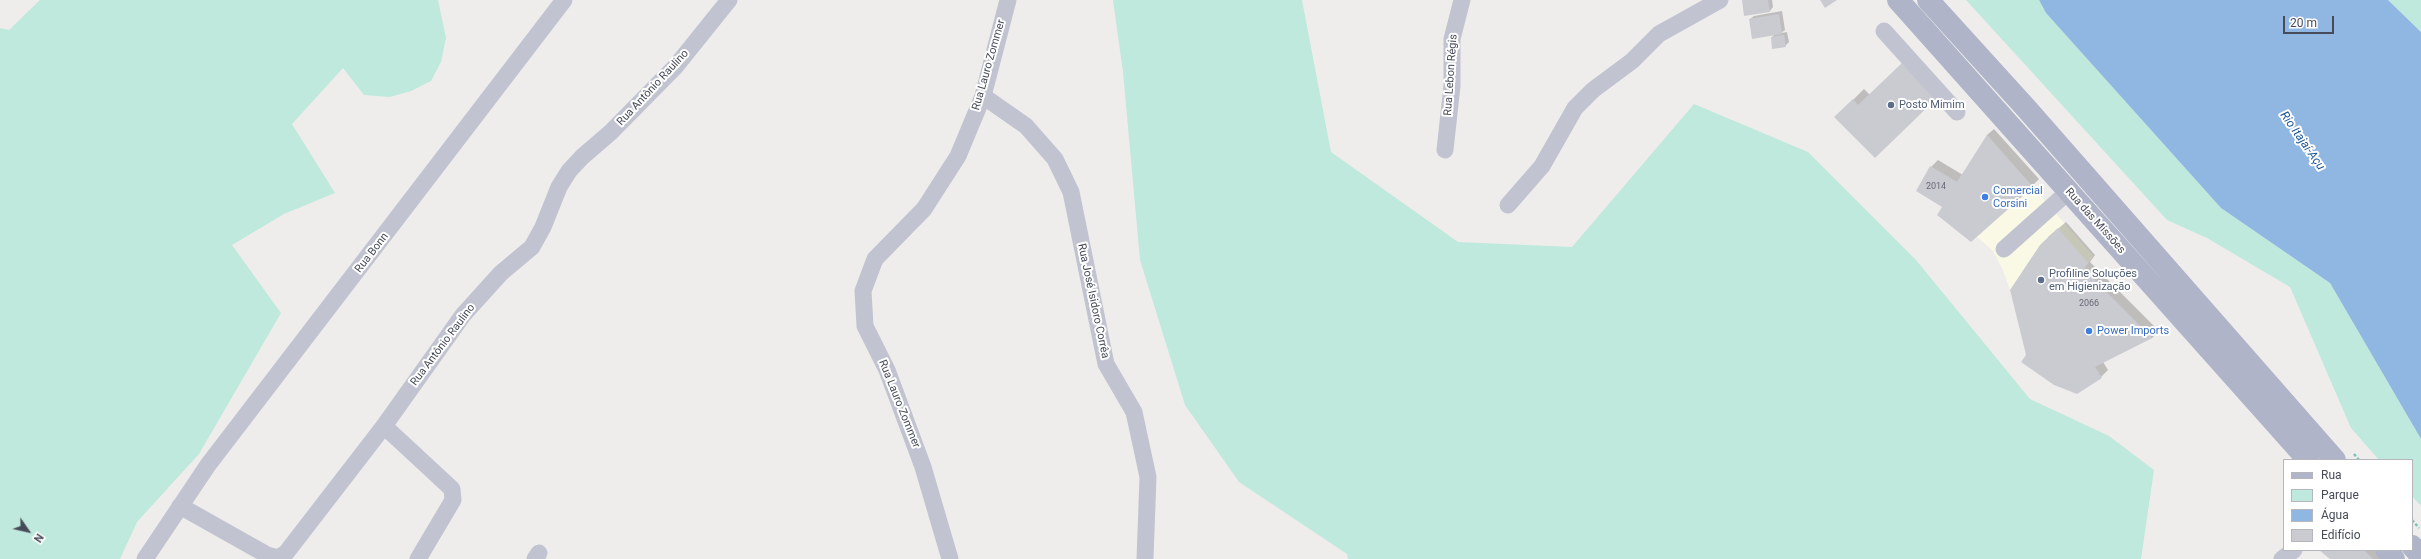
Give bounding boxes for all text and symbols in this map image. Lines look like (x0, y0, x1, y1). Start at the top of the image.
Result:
scale bar (2285, 8, 2336, 34)
text: 20 m (2290, 16, 2317, 30)
street label: Rua Lauro Zommer (970, 18, 1008, 112)
street label: Rua Lebon Régis (1442, 34, 1460, 116)
street label: Rua Antônio Raulino (614, 47, 692, 129)
place label: Posto Mimim (1899, 98, 1965, 112)
marker: Posto Mimim (1886, 100, 1896, 110)
water label: Rio Itajaí-Açu (2277, 109, 2327, 173)
house number: 2014 (1926, 182, 1946, 192)
place label: Comercial Corsini (1993, 184, 2043, 210)
street label: Rua das Missões (2062, 186, 2128, 256)
marker: Comercial Corsini (1980, 192, 1990, 202)
street label: Rua Bonn (352, 230, 392, 276)
street label: Rua José Isidoro Corrêa (1074, 242, 1112, 360)
place label: Profiline Soluções em Higienização (2049, 267, 2137, 293)
marker: Profiline Soluções em Higienização (2036, 275, 2046, 285)
house number: 2066 (2079, 299, 2099, 309)
street label: Rua Antônio Raulino (408, 302, 478, 388)
place label: Power Imports (2097, 324, 2169, 338)
marker: Power Imports (2084, 326, 2094, 336)
street label: Rua Lauro Zommer (875, 358, 923, 450)
legend (2283, 459, 2413, 551)
text: Rua (2321, 468, 2342, 482)
text: Parque (2321, 488, 2359, 502)
text: Água (2321, 508, 2349, 522)
north arrow (8, 511, 48, 551)
text: Edifício (2321, 528, 2361, 542)
text: N (31, 531, 46, 545)

